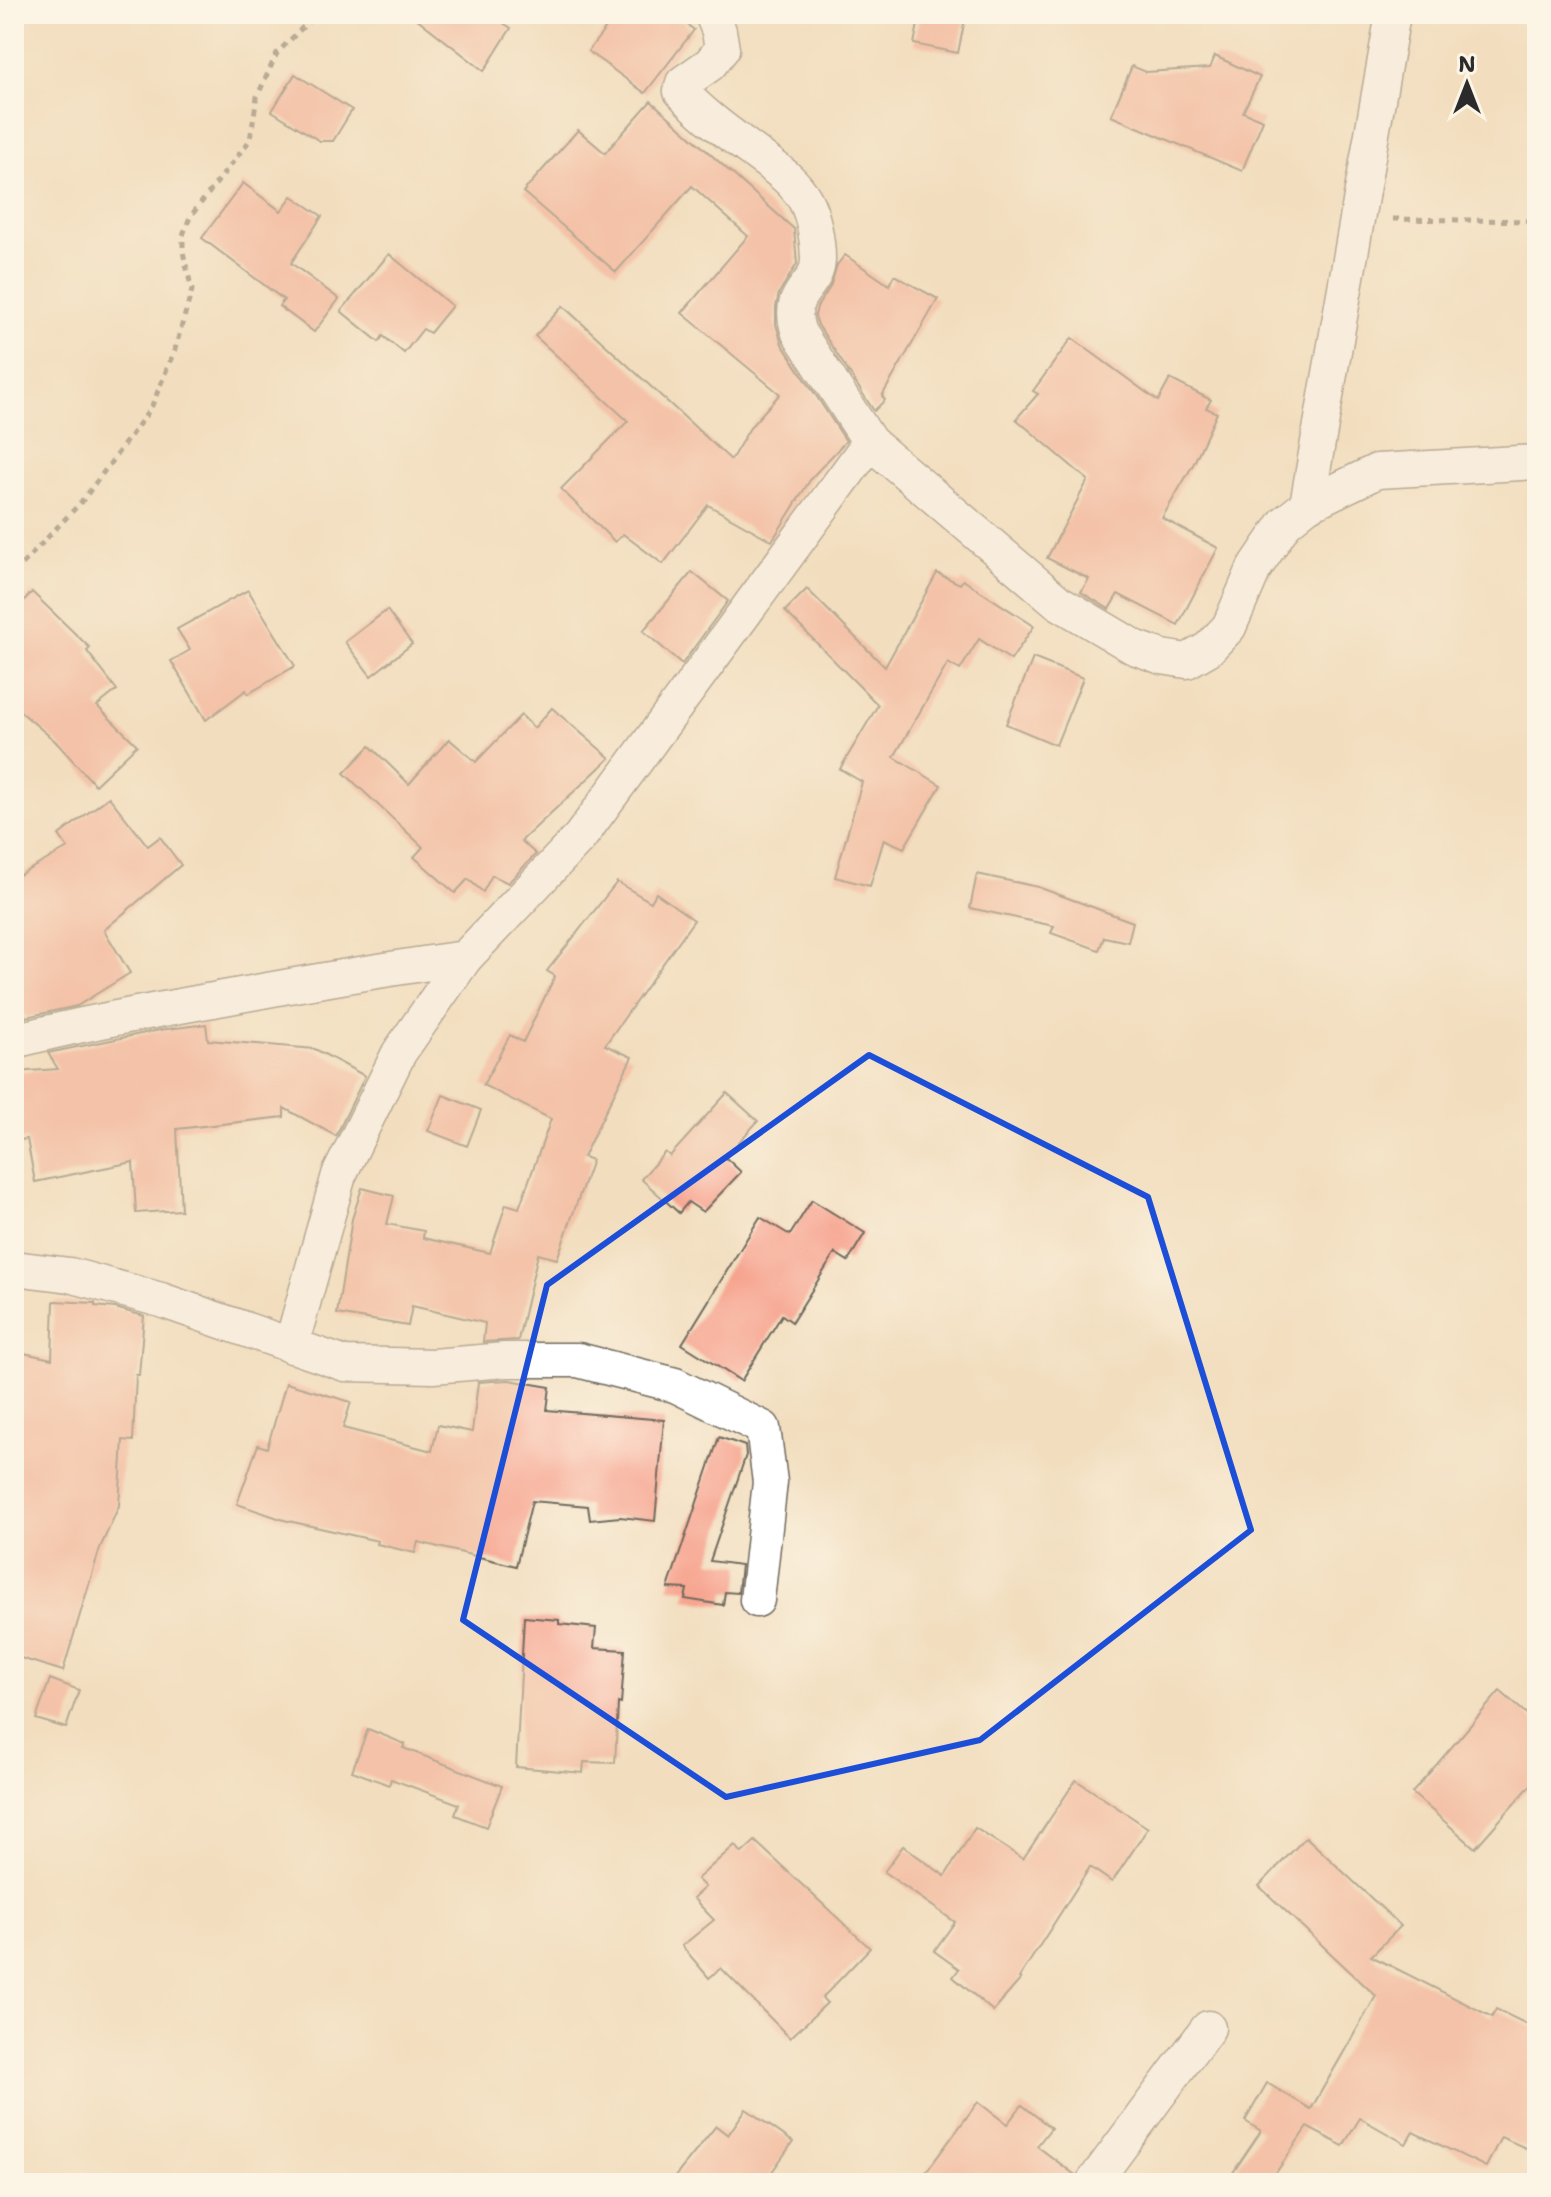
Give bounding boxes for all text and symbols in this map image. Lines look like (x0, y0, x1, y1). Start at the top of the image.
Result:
north arrow (1427, 44, 1507, 124)
text: N (1458, 50, 1476, 79)

